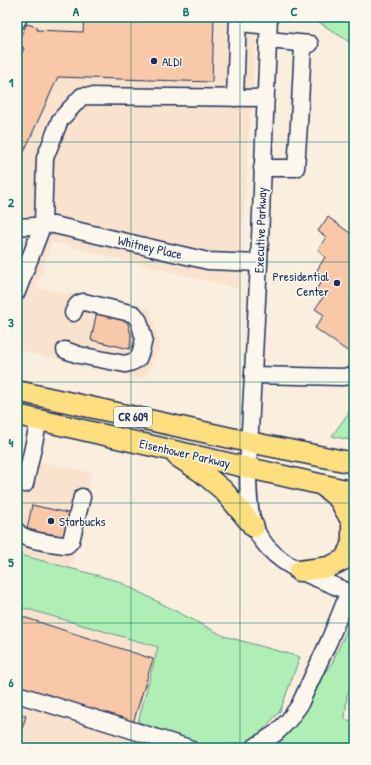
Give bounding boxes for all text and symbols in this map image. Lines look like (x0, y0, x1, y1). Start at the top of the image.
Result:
text: A (73, 2, 80, 20)
text: B (183, 2, 190, 20)
text: C (290, 2, 298, 20)
place label: ALDI (162, 52, 182, 70)
marker: ALDI (149, 56, 159, 66)
text: 1 (9, 73, 14, 91)
street label: Executive Parkway (250, 186, 271, 273)
text: 2 (8, 193, 15, 211)
street label: Whitney Place (116, 231, 184, 263)
place label: Presidential Center (273, 267, 330, 300)
marker: Presidential Center (332, 278, 342, 288)
text: 3 (8, 313, 14, 331)
road number: CR 609 (114, 407, 152, 427)
text: 4 (9, 433, 14, 451)
street label: Eisenhower Parkway (138, 434, 233, 472)
place label: Starbucks (59, 512, 106, 530)
marker: Starbucks (46, 516, 56, 526)
text: 5 (8, 553, 14, 571)
text: 6 (8, 673, 14, 691)

